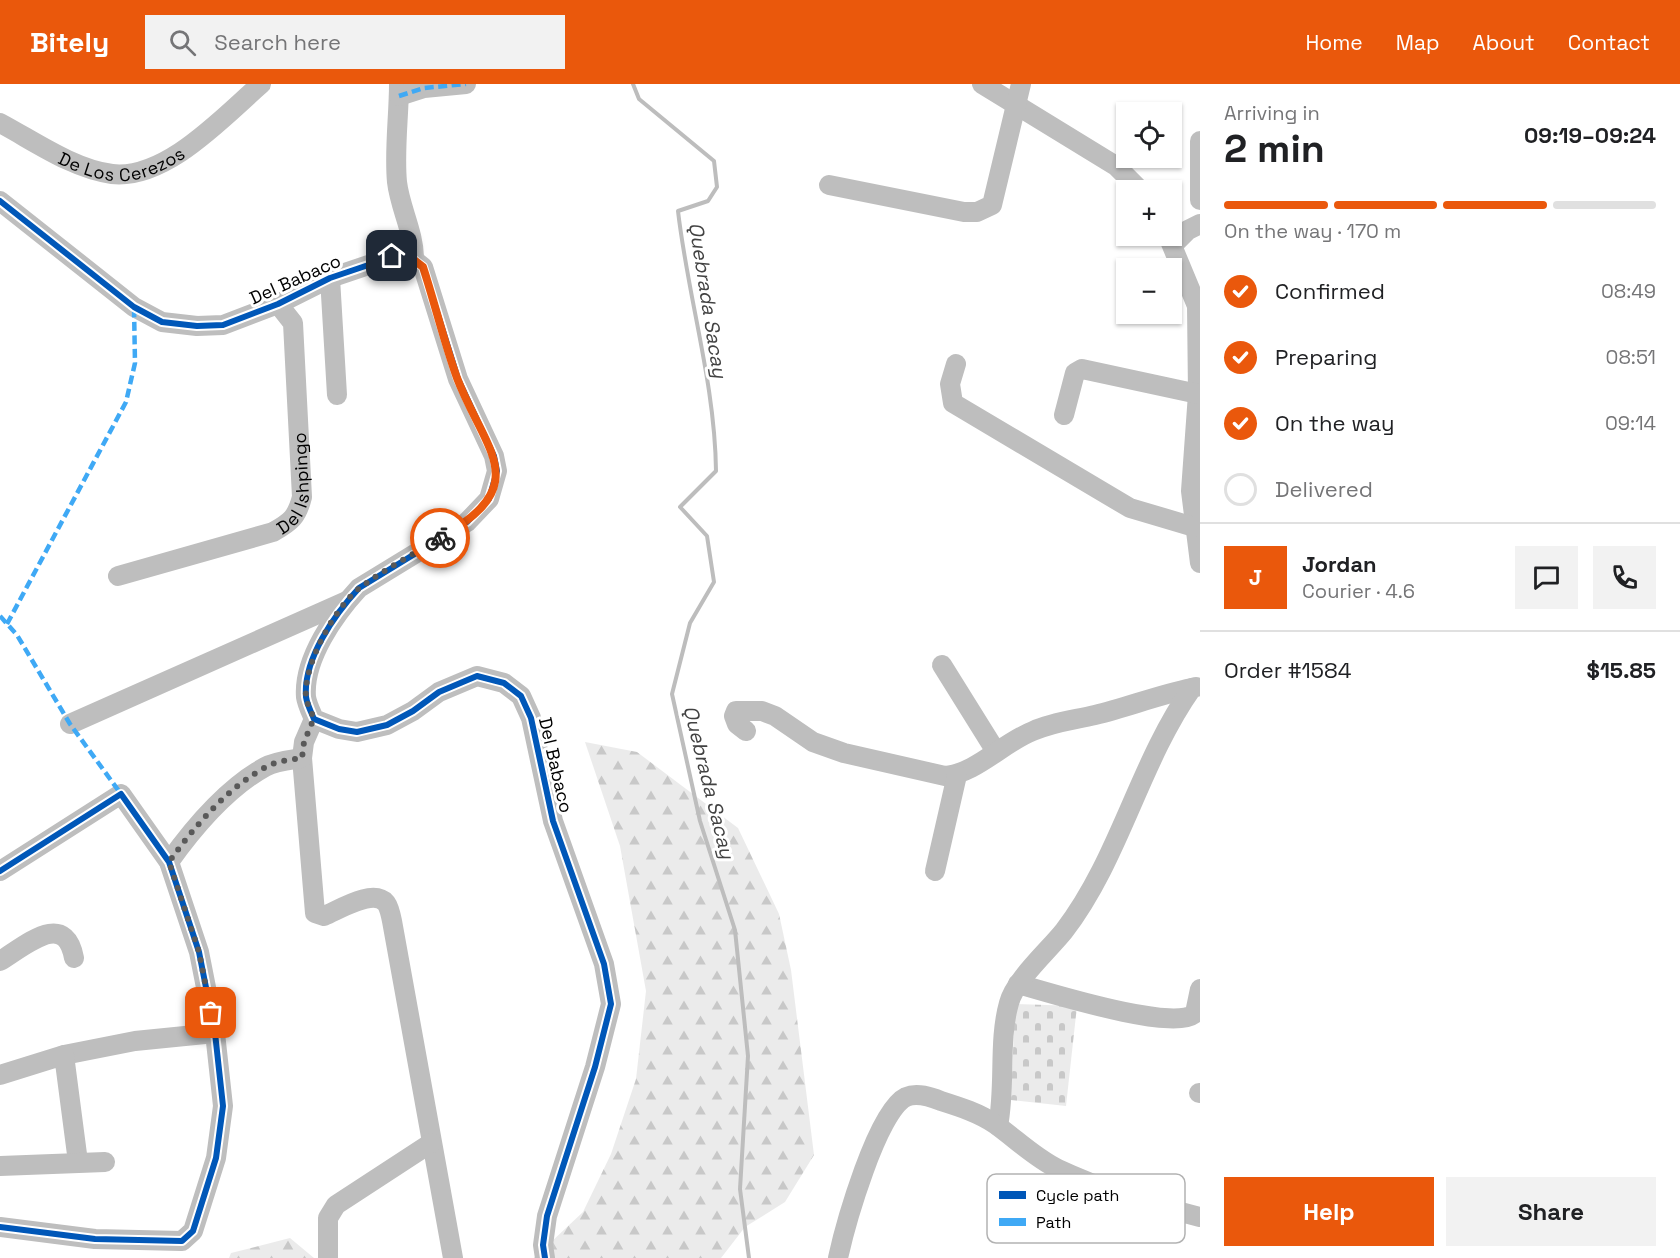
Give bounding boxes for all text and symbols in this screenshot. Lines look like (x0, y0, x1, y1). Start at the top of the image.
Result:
search box (145, 15, 565, 69)
text: Bitely (30, 24, 109, 60)
icon: search (166, 26, 199, 59)
text: Search here (214, 28, 341, 56)
text: Home (1305, 29, 1363, 56)
text: Map (1396, 29, 1440, 56)
text: About (1473, 29, 1535, 56)
text: Contact (1568, 29, 1650, 56)
text: Arriving in (1224, 100, 1320, 126)
map controls (1116, 102, 1182, 324)
button: locate (1116, 102, 1182, 168)
text: 09:19–09:24 (1524, 121, 1656, 149)
text: 2 min (1224, 124, 1325, 173)
street label: De Los Cerezos (54, 135, 186, 161)
text: De Los Cerezos (55, 141, 189, 186)
button: + (1116, 180, 1182, 246)
text: On the way · 170 m (1224, 218, 1401, 244)
water label: Quebrada Sacay (683, 220, 733, 381)
pin (366, 230, 417, 281)
icon: home (375, 239, 408, 272)
street label: Del Babaco (246, 249, 344, 309)
button: − (1116, 258, 1182, 324)
icon: check (1224, 275, 1257, 308)
text: Confirmed (1275, 277, 1385, 305)
text: 08:49 (1601, 278, 1656, 304)
icon: check (1224, 341, 1257, 374)
text: Preparing (1275, 343, 1377, 371)
text: 08:51 (1606, 344, 1656, 370)
icon: check (1224, 407, 1257, 440)
text: On the way (1275, 409, 1394, 437)
text: 09:14 (1605, 410, 1656, 436)
street label: Del Ishpingo (272, 432, 314, 539)
text: Delivered (1275, 475, 1373, 503)
courier (410, 508, 470, 568)
icon: bike (424, 522, 457, 555)
button: chat (1515, 546, 1578, 609)
button: phone (1593, 546, 1656, 609)
text: Jordan (1302, 550, 1377, 578)
text: J (1249, 563, 1262, 591)
text: Courier · 4.6 (1302, 578, 1415, 604)
text: Order #1584 (1224, 656, 1351, 684)
text: $15.85 (1587, 656, 1656, 684)
water label: Quebrada Sacay (677, 703, 741, 863)
street label: Del Babaco (534, 715, 578, 815)
pin (185, 987, 236, 1038)
icon: bag (194, 996, 227, 1029)
legend (987, 1174, 1185, 1243)
button: Help (1224, 1177, 1434, 1246)
button: Share (1446, 1177, 1656, 1246)
text: Cycle path (1036, 1185, 1119, 1206)
text: Path (1036, 1212, 1071, 1233)

